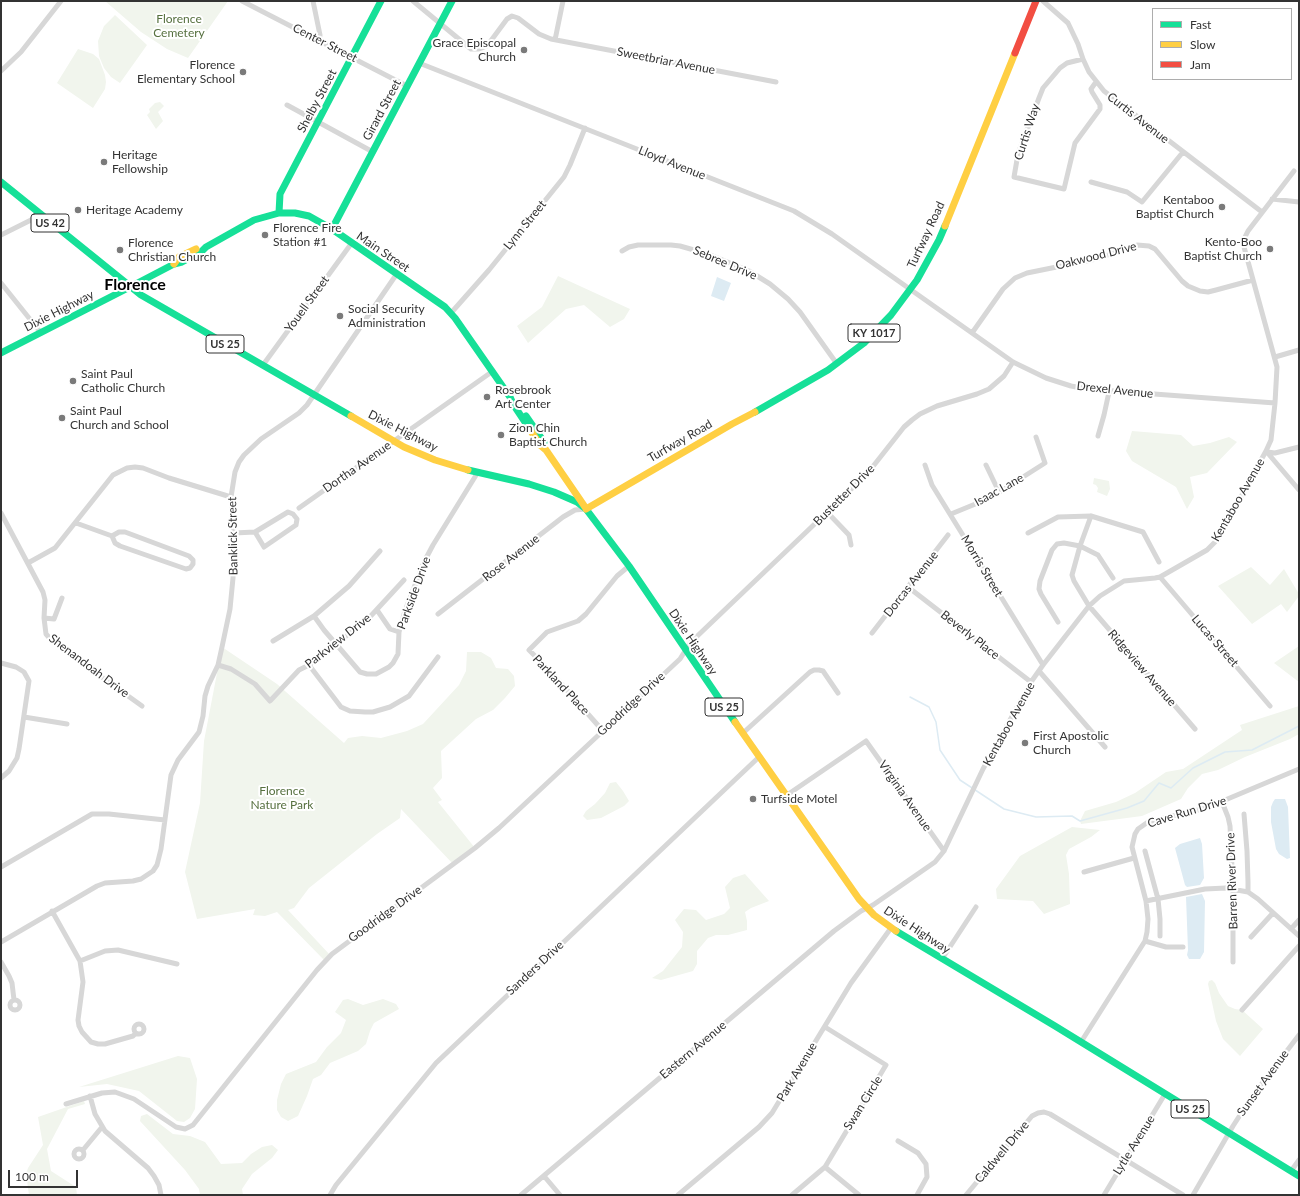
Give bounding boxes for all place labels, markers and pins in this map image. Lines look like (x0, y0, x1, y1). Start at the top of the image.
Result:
place label: Grace Episcopal Church (433, 36, 516, 64)
marker: Grace Episcopal Church (519, 45, 529, 55)
place label: Florence Elementary School (137, 58, 235, 86)
marker: Florence Elementary School (238, 67, 248, 77)
place label: Heritage Fellowship (112, 148, 168, 176)
marker: Heritage Fellowship (99, 157, 109, 167)
place label: Kentaboo Baptist Church (1136, 193, 1214, 221)
marker: Kentaboo Baptist Church (1217, 202, 1227, 212)
place label: Heritage Academy (86, 203, 183, 217)
marker: Heritage Academy (73, 205, 83, 215)
place label: Florence Fire Station #1 (273, 221, 342, 249)
marker: Florence Fire Station #1 (260, 230, 270, 240)
place label: Kento-Boo Baptist Church (1184, 235, 1262, 263)
place label: Florence Christian Church (128, 236, 216, 264)
marker: Kento-Boo Baptist Church (1265, 244, 1275, 254)
marker: Florence Christian Church (115, 245, 125, 255)
place label: Social Security Administration (348, 302, 426, 330)
marker: Social Security Administration (335, 311, 345, 321)
place label: Saint Paul Catholic Church (81, 367, 165, 395)
marker: Saint Paul Catholic Church (68, 376, 78, 386)
place label: Rosebrook Art Center (495, 383, 551, 411)
marker: Rosebrook Art Center (482, 392, 492, 402)
place label: Saint Paul Church and School (70, 404, 169, 432)
marker: Saint Paul Church and School (57, 413, 67, 423)
place label: Zion Chin Baptist Church (509, 421, 587, 449)
marker: Zion Chin Baptist Church (496, 430, 506, 440)
place label: First Apostolic Church (1033, 729, 1109, 757)
marker: First Apostolic Church (1020, 738, 1030, 748)
place label: Turfside Motel (761, 792, 837, 806)
marker: Turfside Motel (748, 794, 758, 804)

